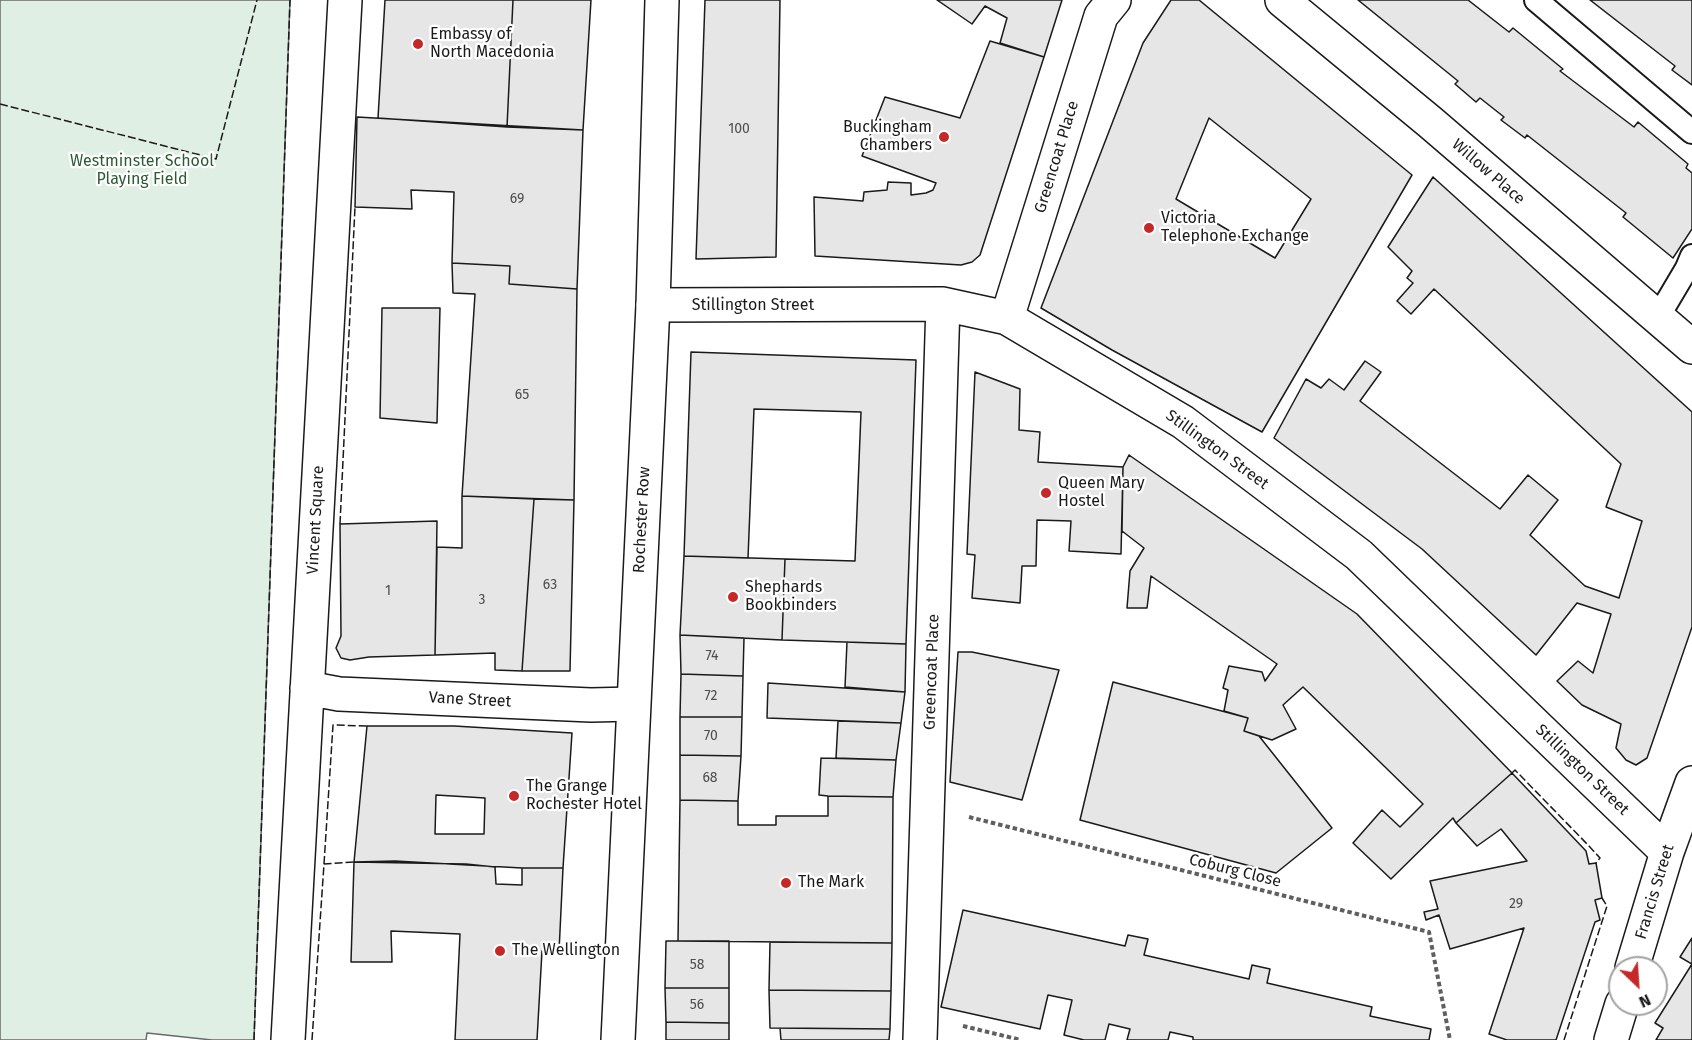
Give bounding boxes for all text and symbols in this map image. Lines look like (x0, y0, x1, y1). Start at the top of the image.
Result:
place label: Embassy of North Macedonia (430, 25, 555, 63)
marker: Embassy of North Macedonia (411, 37, 425, 51)
street label: Greencoat Place (1031, 99, 1083, 215)
place label: Buckingham Chambers (843, 118, 932, 156)
house number: 100 (728, 121, 750, 137)
marker: Buckingham Chambers (937, 130, 951, 144)
street label: Willow Place (1448, 135, 1528, 209)
park label: Westminster School Playing Field (70, 152, 214, 190)
house number: 69 (510, 191, 524, 207)
place label: Victoria Telephone Exchange (1161, 209, 1309, 247)
marker: Victoria Telephone Exchange (1142, 221, 1156, 235)
street label: Stillington Street (692, 296, 814, 316)
house number: 65 (515, 387, 529, 403)
street label: Stillington Street (1162, 406, 1272, 494)
street label: Vincent Square (304, 465, 328, 575)
street label: Rochester Row (630, 466, 654, 574)
place label: Queen Mary Hostel (1058, 474, 1145, 512)
marker: Queen Mary Hostel (1039, 486, 1053, 500)
house number: 63 (543, 577, 557, 593)
place label: Shephards Bookbinders (745, 578, 837, 616)
house number: 1 (385, 583, 391, 599)
marker: Shephards Bookbinders (726, 590, 740, 604)
house number: 3 (479, 592, 485, 608)
street label: Greencoat Place (920, 614, 944, 730)
house number: 74 (705, 648, 719, 664)
street label: Vane Street (428, 688, 512, 712)
house number: 72 (705, 688, 717, 704)
street label: Stillington Street (1531, 721, 1633, 819)
house number: 70 (704, 728, 718, 744)
house number: 68 (702, 770, 718, 786)
place label: The Grange Rochester Hotel (526, 777, 642, 815)
marker: The Grange Rochester Hotel (507, 789, 521, 803)
street label: Francis Street (1631, 842, 1679, 942)
street label: Coburg Close (1187, 850, 1283, 892)
place label: The Mark (798, 873, 864, 893)
marker: The Mark (779, 876, 793, 890)
house number: 29 (1509, 896, 1523, 912)
place label: The Wellington (512, 941, 620, 961)
marker: The Wellington (493, 944, 507, 958)
north arrow (1608, 956, 1668, 1016)
house number: 58 (690, 957, 704, 973)
text: N (1636, 990, 1654, 1012)
house number: 56 (690, 997, 704, 1013)

